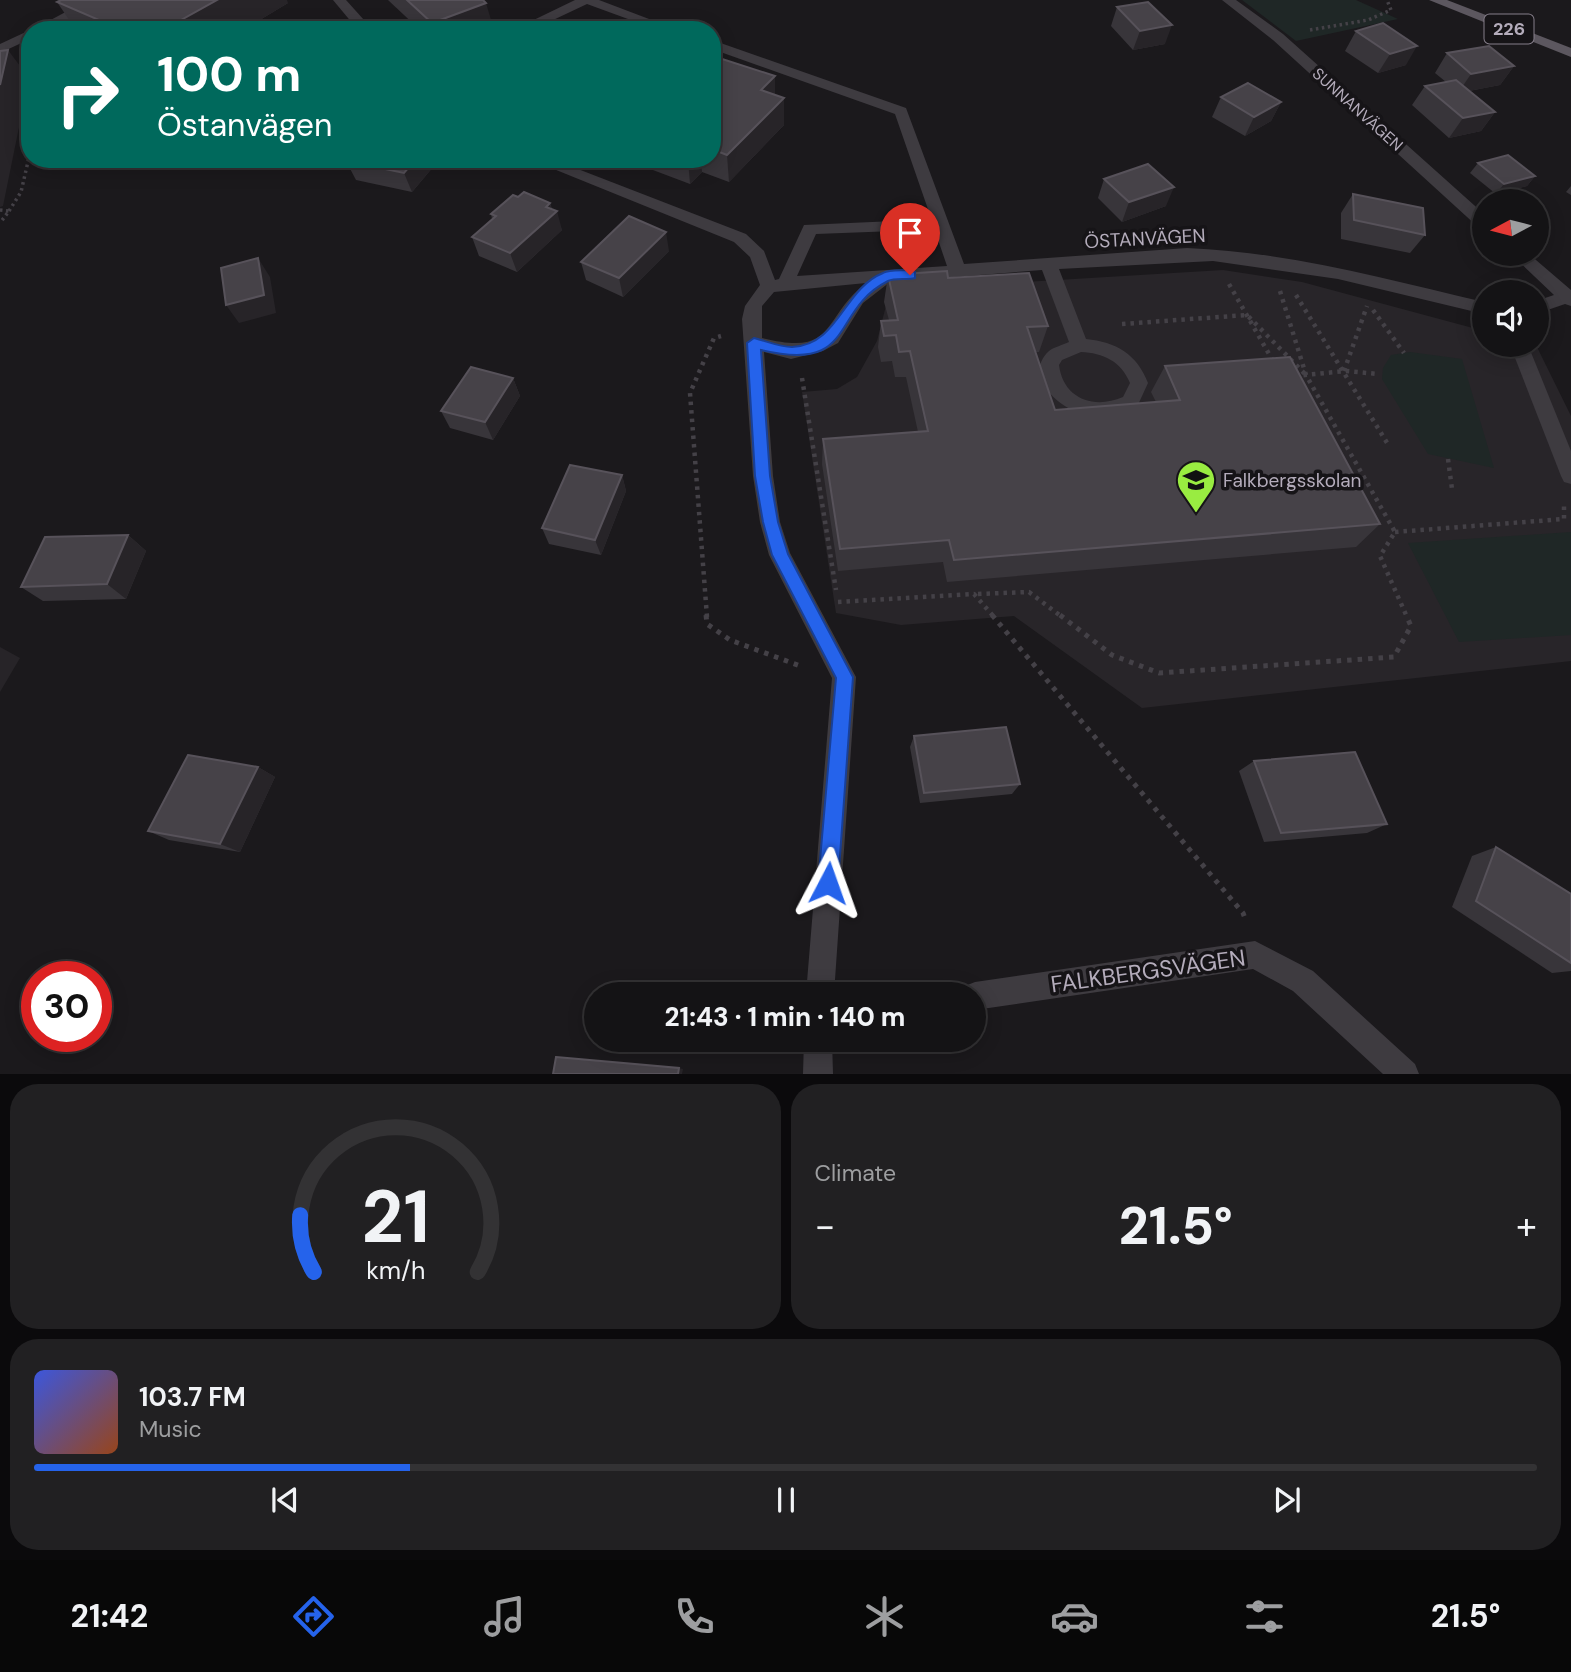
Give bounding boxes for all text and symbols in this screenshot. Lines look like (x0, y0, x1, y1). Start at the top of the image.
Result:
road number: 226 (1484, 15, 1534, 44)
text: 100 m (157, 42, 301, 106)
icon: right (42, 49, 133, 140)
street label: SUNNANVÄGEN (1308, 63, 1407, 156)
text: Östanvägen (157, 104, 332, 146)
north arrow (1472, 189, 1549, 266)
map controls (1472, 189, 1549, 357)
pin (880, 203, 940, 275)
icon: arrive (891, 214, 929, 252)
street label: ÖSTANVÄGEN (1084, 223, 1206, 254)
button: sound (1472, 280, 1549, 357)
school or university icon: Falkbergsskolan (1175, 459, 1217, 514)
place label: Falkbergsskolan (1223, 468, 1361, 493)
position arrow (791, 846, 865, 920)
street label: FALKBERGSVÄGEN (1049, 942, 1247, 1000)
speed limit sign: 30 (21, 961, 112, 1052)
text: 21:43 · 1 min · 140 m (665, 1000, 905, 1034)
text: Climate (815, 1158, 896, 1188)
text: 21 (361, 1171, 430, 1266)
text: 21.5° (1119, 1192, 1233, 1260)
text: − (815, 1201, 835, 1251)
text: + (1516, 1201, 1537, 1251)
text: km/h (366, 1254, 425, 1287)
text: 103.7 FM (139, 1380, 246, 1414)
text: Music (139, 1414, 202, 1444)
icon: previous (266, 1481, 304, 1519)
icon: pause (767, 1481, 805, 1519)
icon: next (1268, 1481, 1306, 1519)
icon: directions (289, 1592, 338, 1641)
icon: music (480, 1592, 529, 1641)
icon: phone (670, 1592, 719, 1641)
icon: climate (860, 1592, 909, 1641)
icon: car (1050, 1592, 1099, 1641)
icon: filters (1240, 1592, 1289, 1641)
text: 21:42 (71, 1595, 148, 1637)
text: 21.5° (1431, 1595, 1500, 1637)

